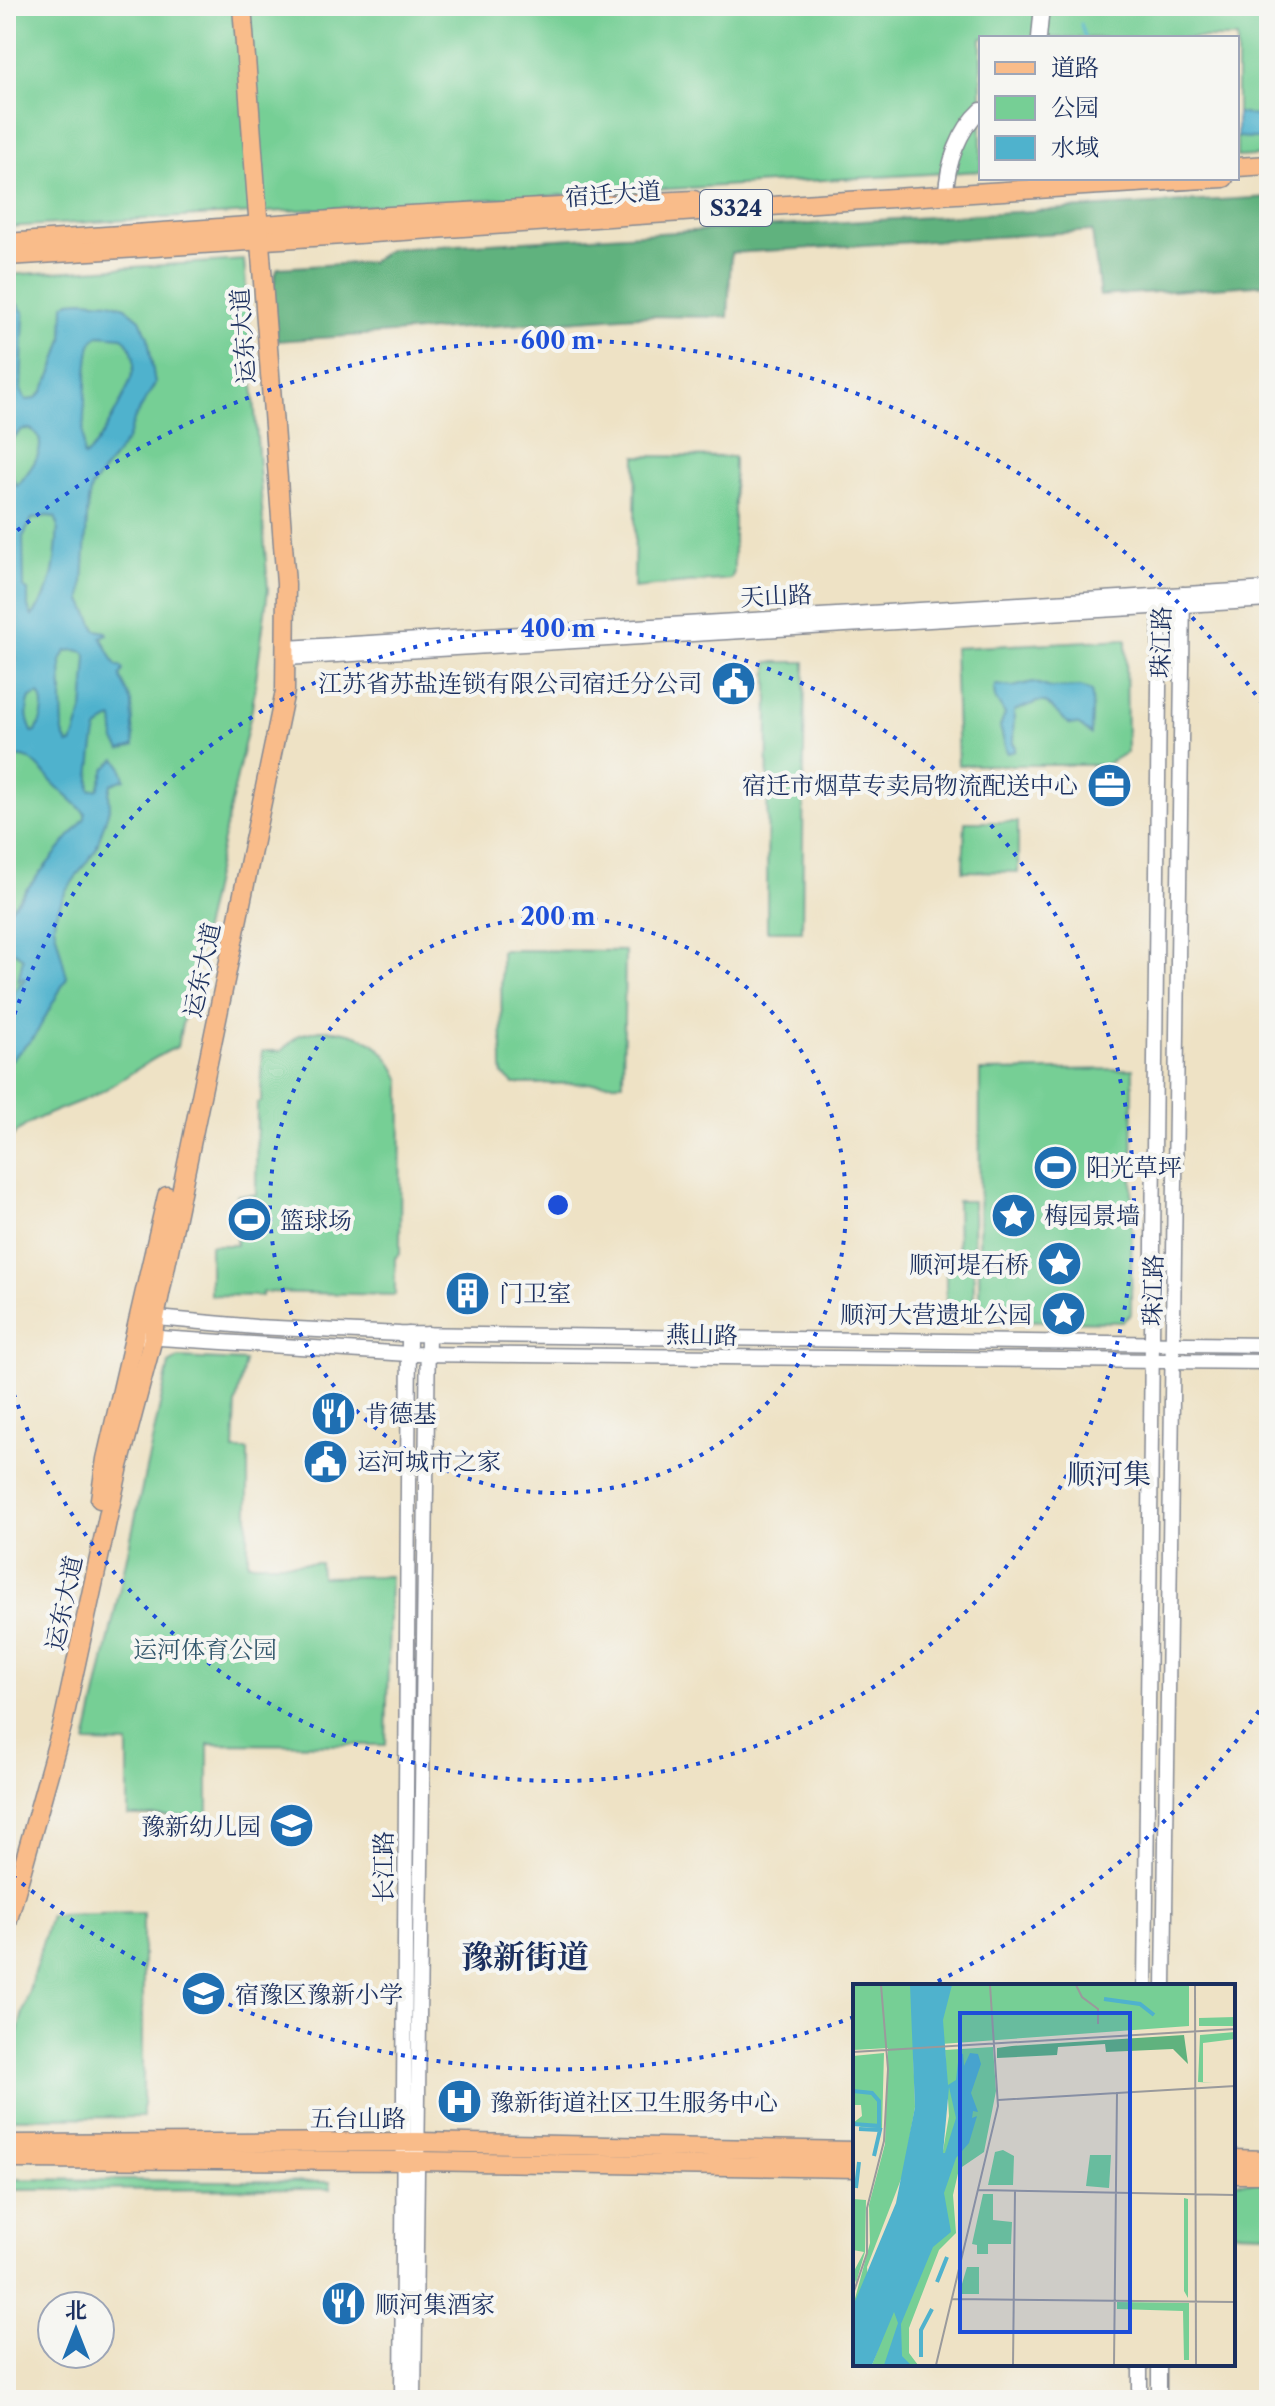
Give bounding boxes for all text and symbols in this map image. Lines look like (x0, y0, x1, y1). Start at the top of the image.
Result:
legend (979, 36, 1239, 180)
text: 道路 (1051, 53, 1099, 82)
text: 公园 (1051, 93, 1099, 122)
text: 水域 (1051, 133, 1099, 162)
street label: 宿迁大道 (564, 176, 662, 212)
road number: S324 (700, 190, 772, 226)
street label: 运东大道 (225, 287, 261, 385)
text: 600 m (521, 326, 595, 355)
street label: 天山路 (739, 580, 813, 612)
street label: 珠江路 (1146, 606, 1176, 678)
text: 400 m (521, 614, 595, 643)
public building icon: 江苏省苏盐连锁有限公司宿迁分公司 (709, 659, 757, 707)
place label: 江苏省苏盐连锁有限公司宿迁分公司 (318, 669, 702, 698)
office icon: 宿迁市烟草专卖局物流配送中心 (1085, 761, 1133, 809)
place label: 宿迁市烟草专卖局物流配送中心 (742, 771, 1078, 800)
text: 200 m (521, 902, 595, 931)
street label: 运东大道 (178, 920, 226, 1020)
sports icon: 阳光草坪 (1031, 1143, 1079, 1191)
place label: 阳光草坪 (1086, 1153, 1182, 1182)
centre of rings (544, 1191, 572, 1219)
place icon: 梅园景墙 (989, 1191, 1037, 1239)
sports icon: 篮球场 (225, 1196, 273, 1244)
place label: 梅园景墙 (1044, 1201, 1140, 1230)
place label: 篮球场 (280, 1206, 352, 1235)
place icon: 顺河堤石桥 (1036, 1240, 1084, 1288)
place label: 顺河堤石桥 (909, 1250, 1029, 1279)
street label: 珠江路 (1138, 1254, 1168, 1326)
building icon: 门卫室 (444, 1269, 492, 1317)
place label: 门卫室 (499, 1279, 571, 1308)
place icon: 顺河大营遗址公园 (1039, 1290, 1087, 1338)
place label: 顺河大营遗址公园 (840, 1300, 1032, 1329)
street label: 燕山路 (666, 1320, 738, 1350)
restaurant icon: 肯德基 (310, 1389, 358, 1437)
place label: 肯德基 (365, 1399, 437, 1428)
public building icon: 运河城市之家 (302, 1437, 350, 1485)
place label: 运河城市之家 (357, 1447, 501, 1476)
district label: 顺河集 (1067, 1457, 1151, 1491)
street label: 运东大道 (40, 1553, 88, 1653)
park label: 运河体育公园 (133, 1635, 277, 1664)
school or university icon: 豫新幼儿园 (268, 1802, 316, 1850)
place label: 豫新幼儿园 (141, 1812, 261, 1841)
street label: 长江路 (369, 1831, 398, 1903)
district label: 豫新街道 (461, 1937, 589, 1976)
school or university icon: 宿豫区豫新小学 (180, 1970, 228, 2018)
place label: 宿豫区豫新小学 (235, 1980, 403, 2009)
inset map (853, 1984, 1235, 2366)
hospital icon: 豫新街道社区卫生服务中心 (435, 2078, 483, 2126)
place label: 豫新街道社区卫生服务中心 (490, 2088, 778, 2117)
street label: 五台山路 (310, 2104, 406, 2133)
restaurant icon: 顺河集酒家 (320, 2280, 368, 2328)
north arrow (36, 2290, 116, 2370)
place label: 顺河集酒家 (375, 2290, 495, 2319)
text: 北 (65, 2297, 87, 2324)

